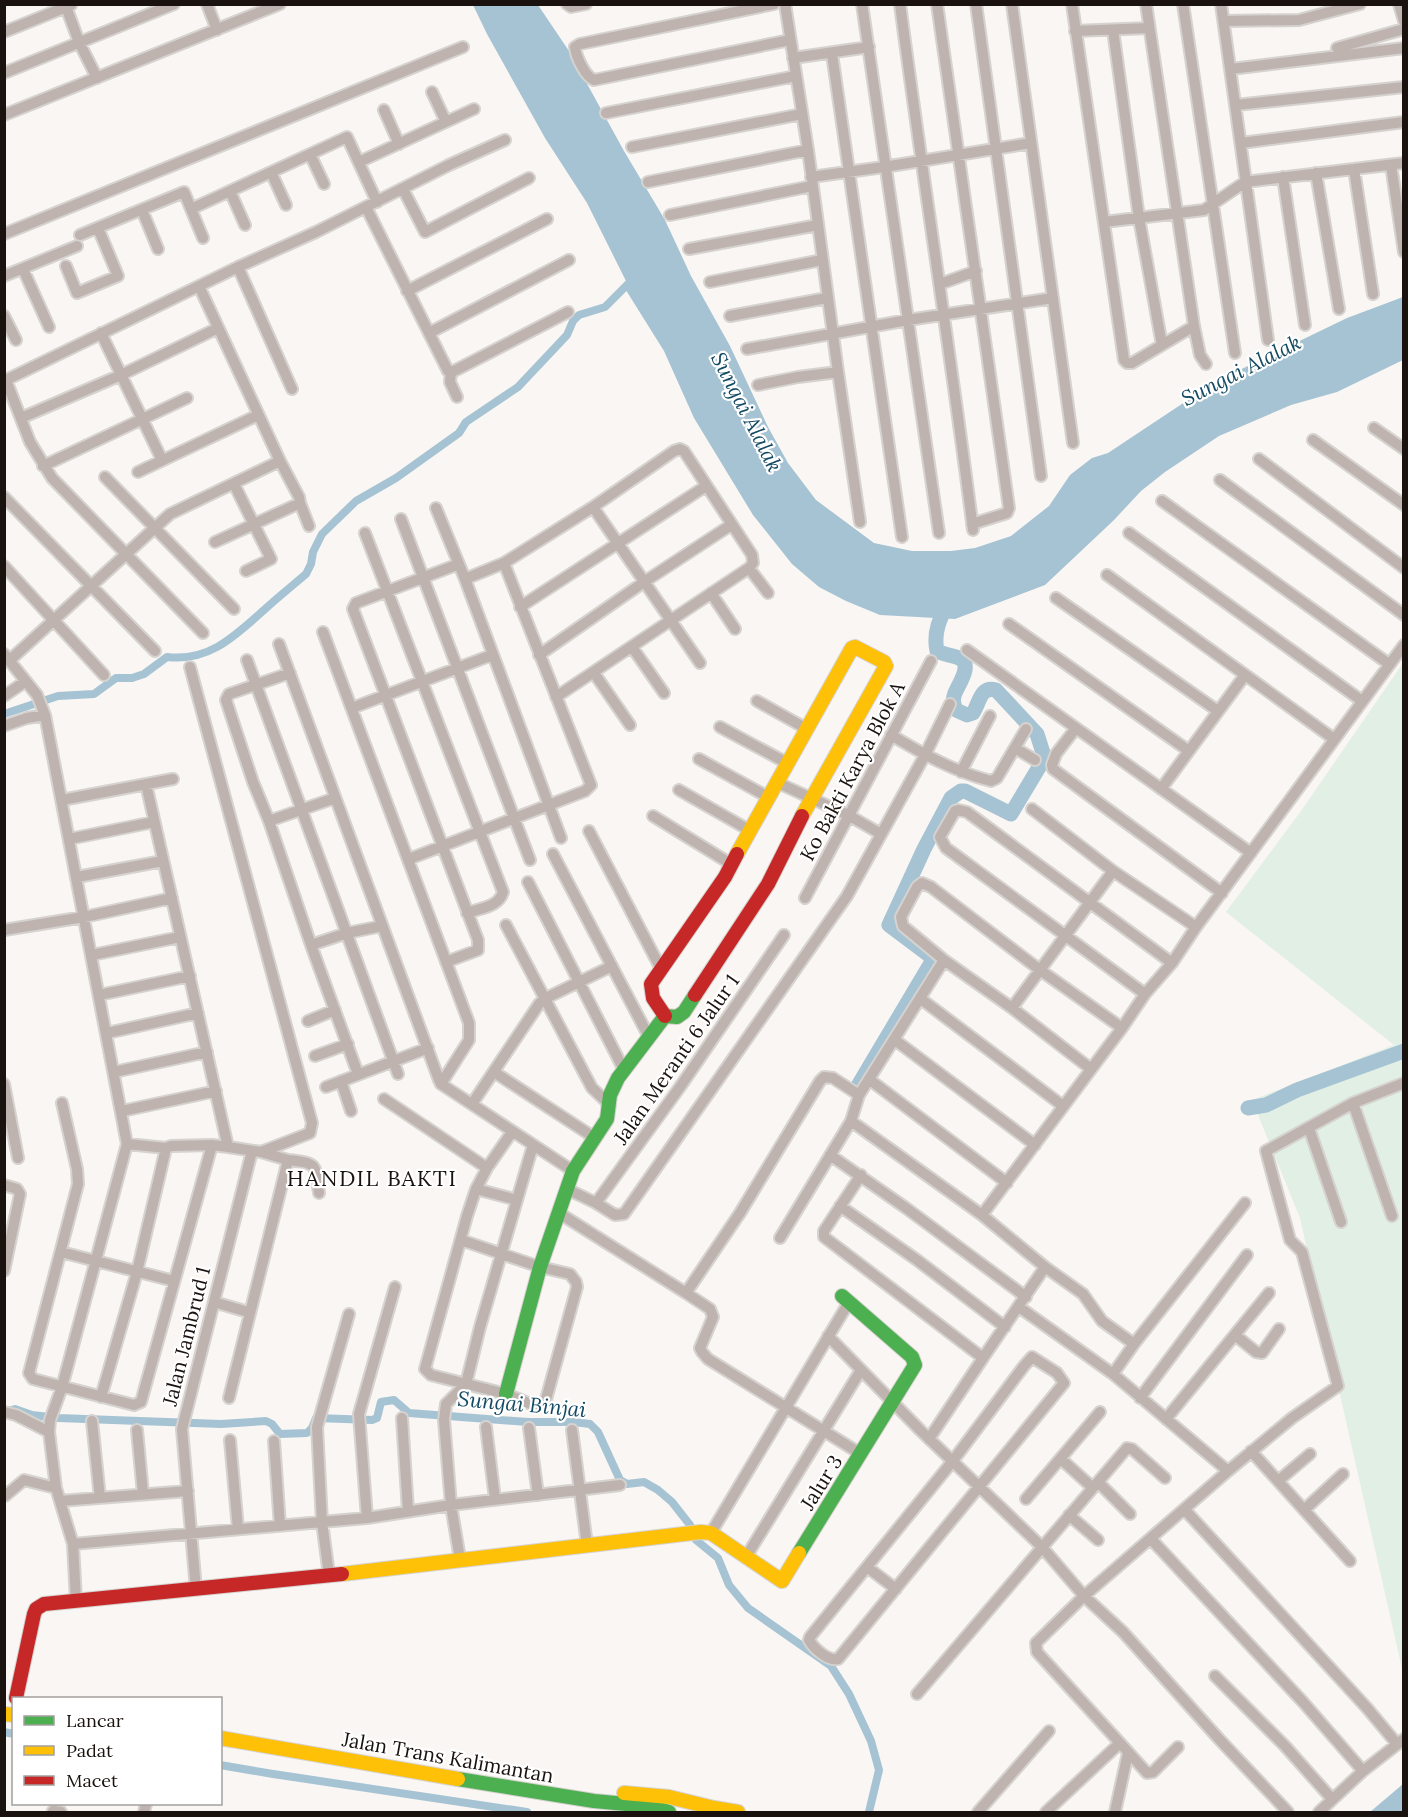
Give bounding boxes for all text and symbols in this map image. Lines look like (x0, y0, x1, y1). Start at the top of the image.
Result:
water label: Sungai Alalak (1177, 328, 1305, 412)
water label: Sungai Alalak (705, 348, 789, 476)
street label: Ko Bakti Karya Blok A (794, 677, 910, 865)
street label: Jalan Meranti 6 Jalur 1 (607, 969, 744, 1150)
district label: HANDIL BAKTI (287, 1164, 457, 1192)
street label: Jalan Jambrud 1 (156, 1264, 215, 1409)
water label: Sungai Binjai (457, 1385, 588, 1423)
street label: Jalur 3 (794, 1450, 847, 1515)
legend (12, 1697, 222, 1805)
text: Lancar (66, 1709, 124, 1732)
street label: Jalan Trans Kalimantan (339, 1726, 556, 1788)
text: Padat (66, 1739, 113, 1762)
text: Macet (66, 1769, 118, 1792)

